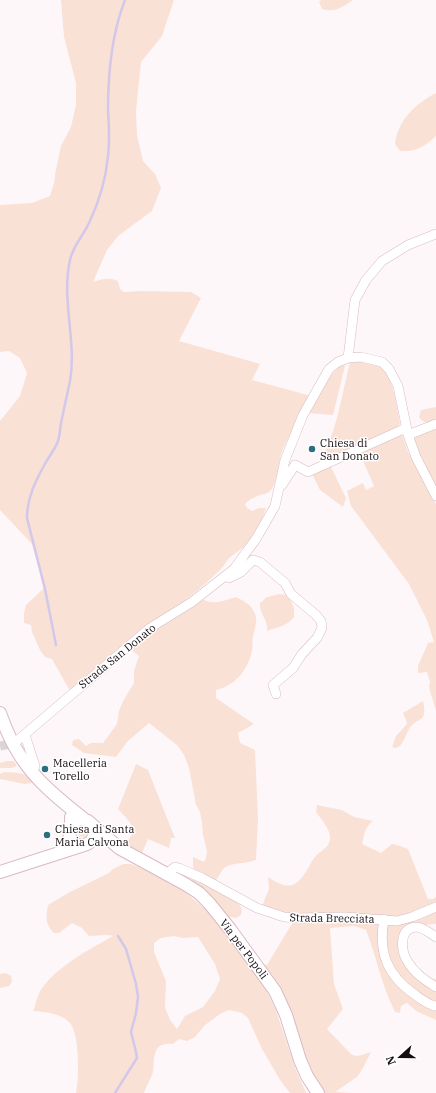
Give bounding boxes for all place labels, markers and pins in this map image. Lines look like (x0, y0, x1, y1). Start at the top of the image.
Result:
place label: Chiesa di San Donato (320, 436, 379, 463)
marker: Chiesa di San Donato (307, 444, 317, 454)
place label: Macelleria Torello (53, 756, 107, 783)
marker: Macelleria Torello (40, 764, 50, 774)
place label: Chiesa di Santa Maria Calvona (55, 822, 134, 849)
marker: Chiesa di Santa Maria Calvona (42, 830, 52, 840)

